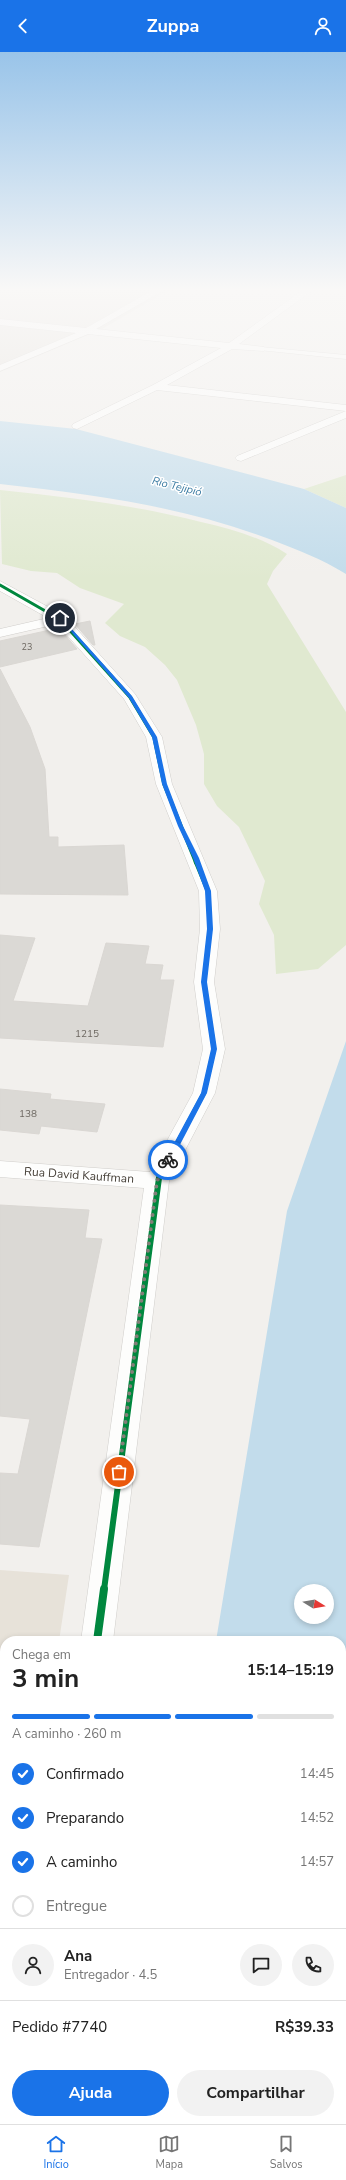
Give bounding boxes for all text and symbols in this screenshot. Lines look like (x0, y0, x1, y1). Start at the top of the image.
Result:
text: Zuppa (147, 14, 199, 38)
icon: back (12, 15, 34, 37)
icon: person (312, 15, 334, 37)
water label: Rio Tejipió (150, 473, 203, 500)
pin (43, 601, 77, 635)
icon: home (49, 607, 71, 629)
house number: 23 (22, 641, 32, 653)
house number: 1215 (75, 1027, 99, 1041)
house number: 138 (19, 1107, 37, 1121)
courier (148, 1140, 188, 1180)
icon: bike (157, 1149, 179, 1171)
street label: Rua David Kauffman (23, 1163, 135, 1187)
pin (102, 1455, 136, 1489)
icon: bag (108, 1461, 130, 1483)
north arrow (294, 1584, 334, 1624)
map controls (294, 1584, 334, 1624)
text: Chega em (12, 1646, 71, 1664)
text: 15:14–15:19 (247, 1660, 334, 1680)
text: 3 min (12, 1661, 79, 1696)
text: A caminho · 260 m (12, 1725, 121, 1743)
icon: check (12, 1763, 34, 1785)
text: Confirmado (46, 1764, 124, 1784)
text: 14:45 (300, 1765, 334, 1783)
icon: check (12, 1807, 34, 1829)
text: Preparando (46, 1808, 124, 1828)
text: 14:52 (300, 1809, 334, 1827)
icon: check (12, 1851, 34, 1873)
text: A caminho (46, 1852, 117, 1872)
text: 14:57 (300, 1853, 334, 1871)
text: Entregue (46, 1896, 107, 1916)
button: person (12, 1944, 54, 1986)
button: chat (240, 1944, 282, 1986)
button: phone (292, 1944, 334, 1986)
text: Ana (64, 1946, 92, 1966)
text: Entregador · 4.5 (64, 1966, 157, 1984)
text: Pedido #7740 (12, 2017, 107, 2037)
text: R$39.33 (275, 2017, 334, 2037)
button: Ajuda (12, 2070, 169, 2116)
button: Compartilhar (177, 2070, 334, 2116)
tab: Início (43, 2133, 69, 2172)
tab: Mapa (156, 2133, 183, 2172)
tab: Salvos (270, 2133, 303, 2172)

